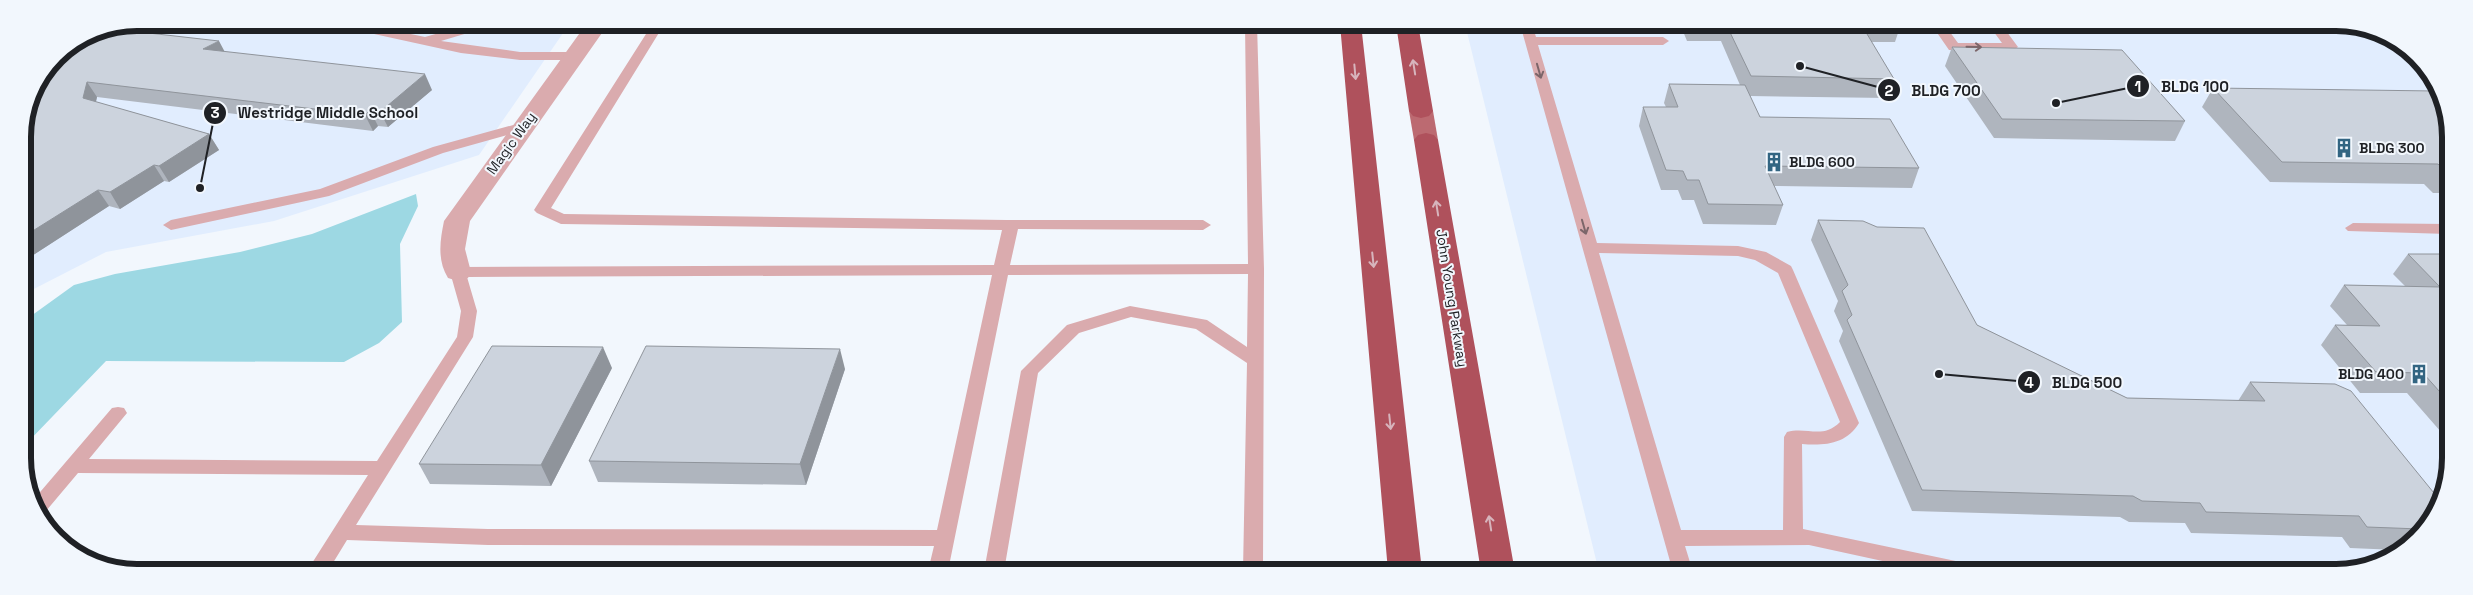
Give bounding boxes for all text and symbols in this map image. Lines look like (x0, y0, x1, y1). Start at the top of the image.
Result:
one-way arrow (1966, 43, 1982, 52)
one-way arrow (1408, 60, 1418, 76)
one-way arrow (1535, 62, 1545, 78)
one-way arrow (1350, 64, 1360, 80)
callout: BLDG 100 (2126, 71, 2239, 101)
callout: BLDG 700 (1876, 75, 1991, 105)
text: 1 (2135, 77, 2141, 96)
text: BLDG 100 (2161, 77, 2229, 96)
text: 2 (1885, 81, 1894, 100)
text: BLDG 700 (1911, 81, 1981, 100)
callout: Westridge Middle School (203, 98, 428, 128)
text: 3 (210, 103, 220, 122)
text: Westridge Middle School (238, 103, 418, 122)
street label: Magic Way (482, 108, 540, 178)
building icon: BLDG 300 (2333, 137, 2355, 159)
place label: BLDG 300 (2359, 139, 2425, 157)
building icon: BLDG 600 (1763, 151, 1785, 173)
place label: BLDG 600 (1789, 153, 1855, 171)
one-way arrow (1432, 200, 1442, 216)
one-way arrow (1580, 218, 1589, 234)
street label: John Young Parkway (1432, 228, 1472, 368)
one-way arrow (1368, 252, 1378, 268)
building icon: BLDG 400 (2408, 363, 2430, 385)
place label: BLDG 400 (2338, 365, 2404, 383)
callout: BLDG 500 (2017, 367, 2132, 397)
text: 4 (2024, 373, 2034, 392)
text: BLDG 500 (2052, 373, 2122, 392)
one-way arrow (1385, 413, 1395, 429)
one-way arrow (1485, 516, 1495, 532)

